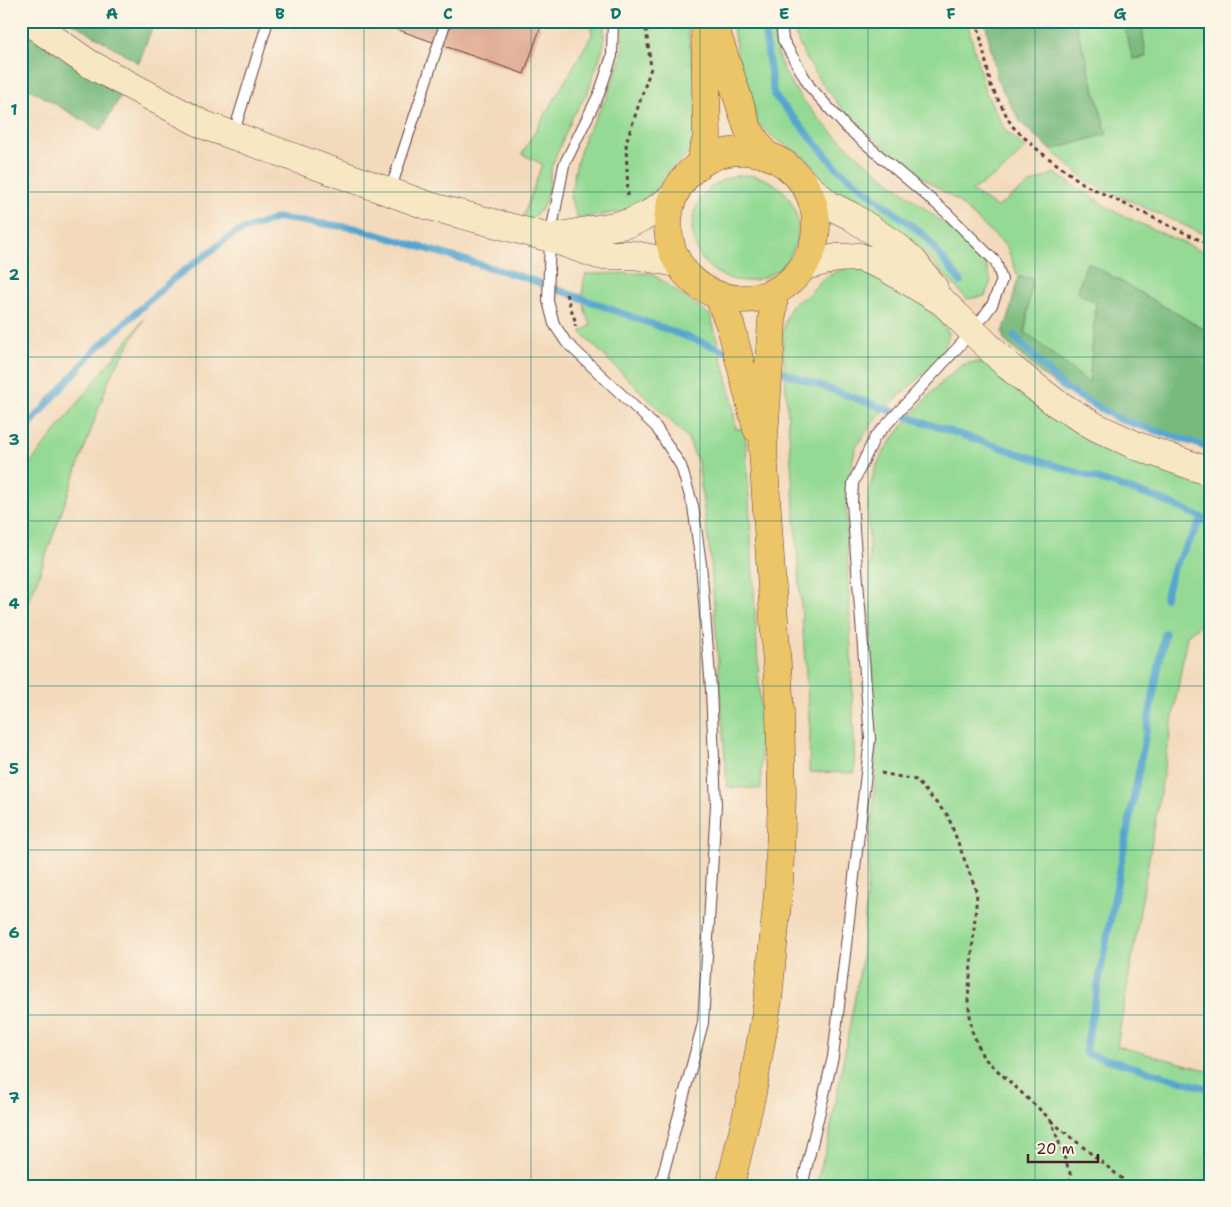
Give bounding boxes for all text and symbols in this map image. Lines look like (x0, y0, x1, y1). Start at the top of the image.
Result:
text: A (106, 3, 118, 24)
text: B (275, 3, 285, 24)
text: C (443, 3, 453, 24)
text: D (610, 3, 622, 24)
text: E (779, 3, 789, 24)
text: F (946, 3, 956, 24)
text: G (1114, 3, 1127, 24)
text: 1 (10, 99, 18, 120)
text: 2 (8, 264, 20, 285)
text: 3 (8, 429, 20, 450)
text: 4 (8, 593, 20, 614)
text: 5 (9, 758, 19, 779)
text: 6 (8, 922, 20, 943)
text: 7 (8, 1087, 20, 1108)
scale bar (1028, 1132, 1098, 1164)
text: 20 m (1036, 1139, 1075, 1159)

